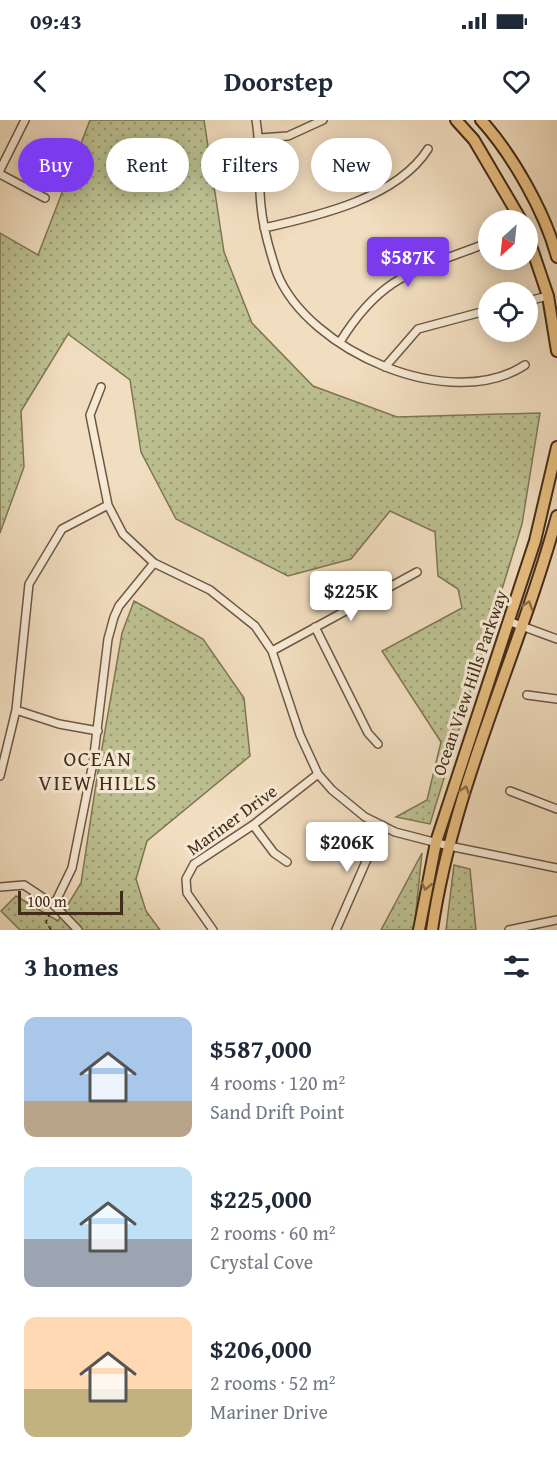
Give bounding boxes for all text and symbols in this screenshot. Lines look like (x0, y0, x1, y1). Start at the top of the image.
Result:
text: 09:43 (30, 5, 82, 37)
text: Doorstep (224, 61, 333, 101)
icon: back (24, 65, 57, 98)
icon: heart (500, 65, 533, 98)
chip: Buy (18, 138, 94, 192)
chip: Rent (106, 138, 189, 192)
chip: Filters (201, 138, 299, 192)
chip: New (311, 138, 392, 192)
north arrow (478, 210, 538, 270)
map controls (478, 210, 538, 342)
pin: $587K (366, 237, 450, 288)
text: $587K (381, 242, 435, 271)
button: locate (478, 282, 538, 342)
pin: $225K (309, 571, 393, 622)
text: $225K (324, 576, 378, 605)
street label: Ocean View Hills Parkway (425, 586, 514, 779)
one-way arrow (520, 600, 533, 611)
district label: OCEAN VIEW HILLS (38, 743, 158, 798)
street label: Mariner Drive (181, 778, 283, 862)
one-way arrow (458, 785, 470, 796)
pin: $206K (305, 822, 389, 873)
text: $206K (320, 827, 374, 856)
one-way arrow (420, 881, 433, 891)
scale bar (18, 888, 123, 916)
text: 100 m (27, 889, 67, 913)
text: 3 homes (24, 947, 119, 986)
icon: filters (500, 950, 533, 983)
text: $587,000 (210, 1029, 312, 1068)
icon: home (72, 1041, 144, 1113)
text: 4 rooms · 120 m² (210, 1068, 345, 1097)
text: Sand Drift Point (210, 1097, 344, 1126)
text: $225,000 (210, 1179, 312, 1218)
icon: home (72, 1191, 144, 1263)
text: 2 rooms · 60 m² (210, 1218, 336, 1247)
text: Crystal Cove (210, 1247, 313, 1276)
text: $206,000 (210, 1329, 312, 1368)
icon: home (72, 1341, 144, 1413)
text: 2 rooms · 52 m² (210, 1368, 336, 1397)
text: Mariner Drive (210, 1397, 328, 1426)

